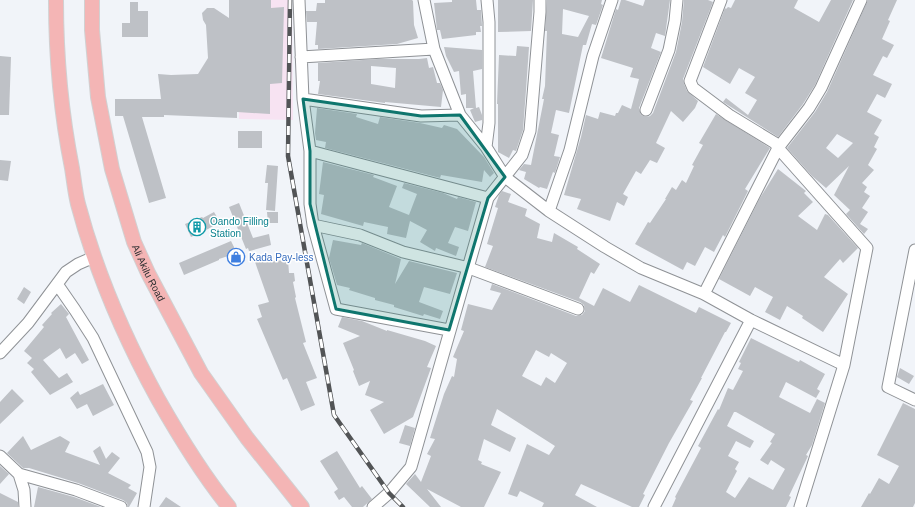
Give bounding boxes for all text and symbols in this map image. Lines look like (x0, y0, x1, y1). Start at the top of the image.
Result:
place label: Oando Filling Station (210, 216, 269, 239)
building icon: Oando Filling Station (187, 217, 207, 237)
street label: Ali Akilu Road (130, 243, 167, 303)
shop icon: Kada Pay-less (226, 247, 246, 267)
place label: Kada Pay-less (249, 252, 313, 263)

